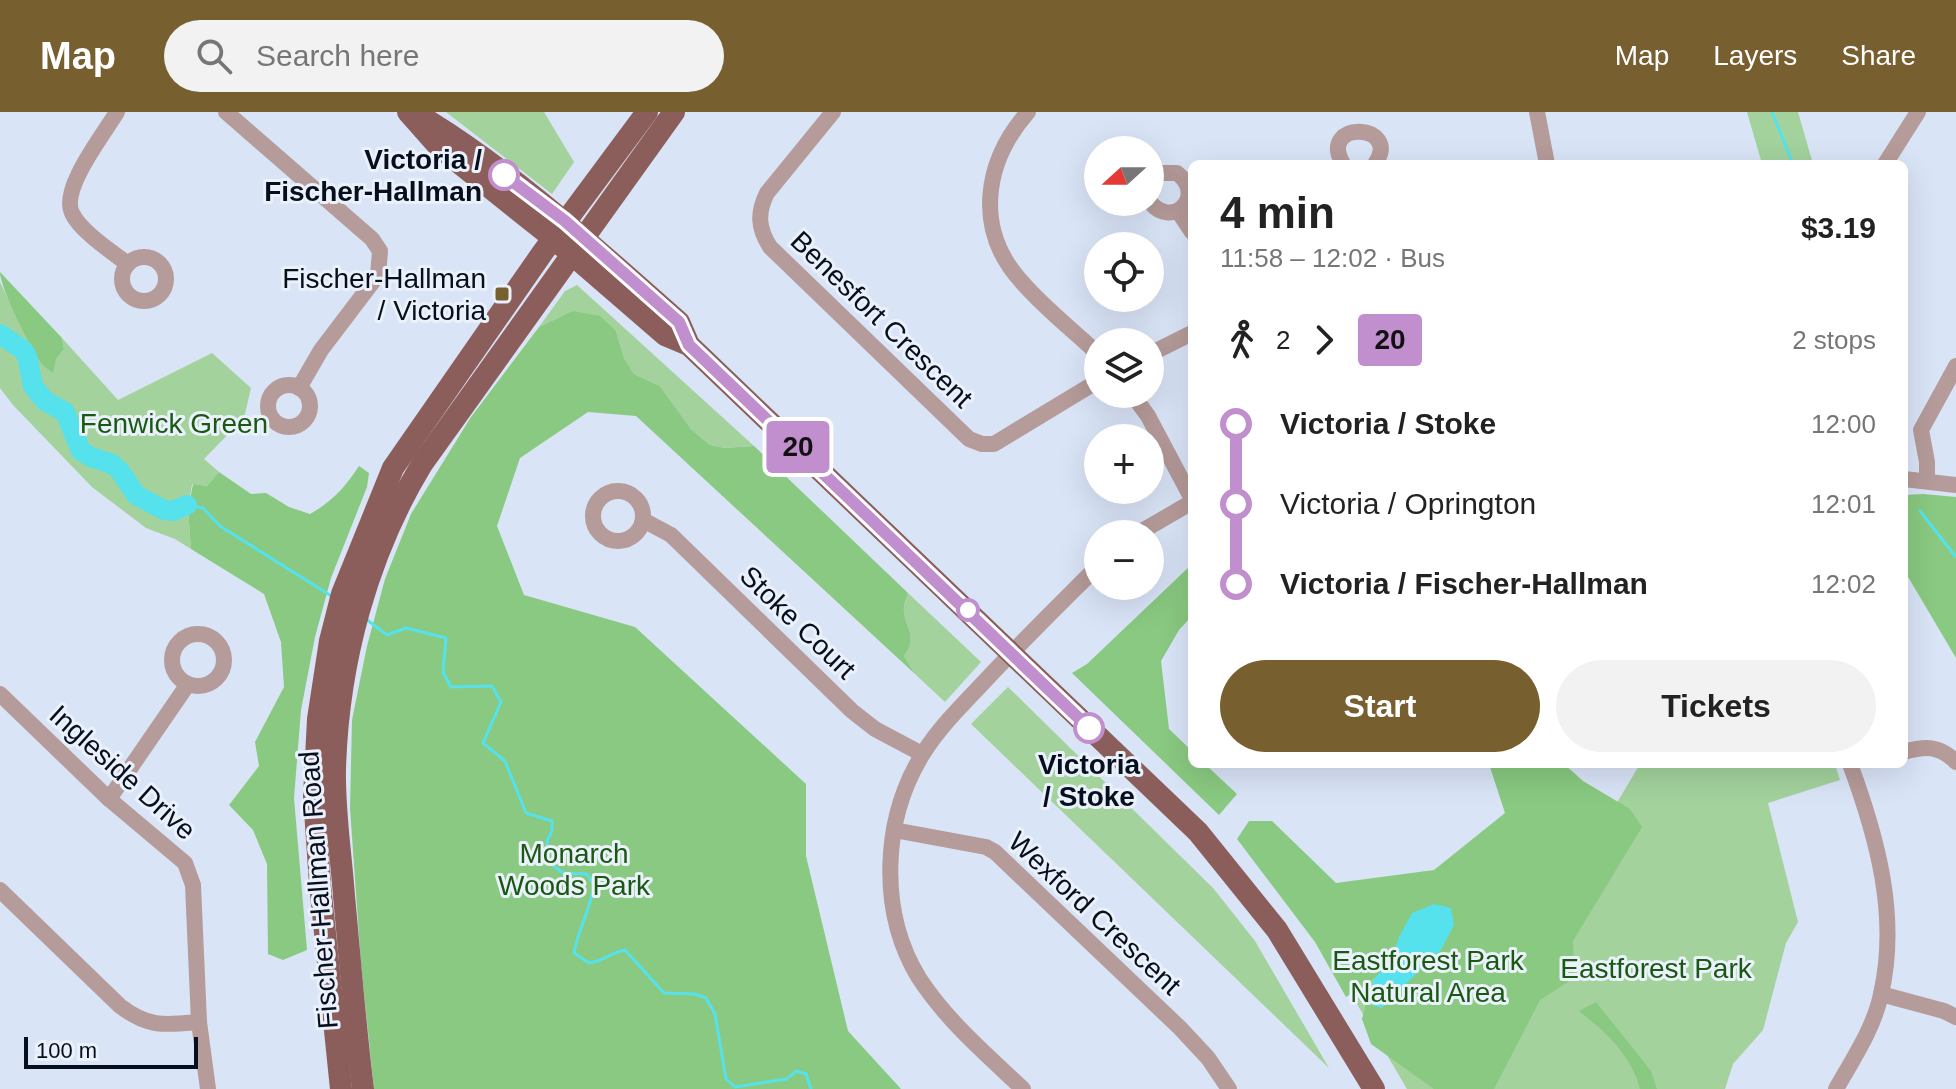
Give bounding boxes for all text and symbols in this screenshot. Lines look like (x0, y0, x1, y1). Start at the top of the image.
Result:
search box (164, 20, 724, 92)
icon: search (192, 34, 236, 78)
text: Map (40, 35, 116, 77)
text: Search here (256, 39, 419, 72)
text: Map (1615, 40, 1669, 71)
text: Layers (1713, 40, 1797, 71)
text: Share (1841, 40, 1916, 71)
north arrow (1084, 136, 1164, 216)
map controls (1084, 136, 1164, 600)
place label: Victoria / Fischer-Hallman (264, 144, 482, 207)
marker: Victoria / Fischer-Hallman (489, 160, 519, 190)
text: 4 min (1220, 188, 1335, 237)
text: $3.19 (1801, 211, 1876, 244)
street label: Benesfort Crescent (785, 225, 979, 414)
button: locate (1084, 232, 1164, 312)
text: 11:58 – 12:02 · Bus (1220, 243, 1445, 273)
place label: Fischer-Hallman / Victoria (282, 263, 486, 326)
marker: Fischer-Hallman / Victoria (493, 285, 511, 303)
icon: walk (1220, 318, 1264, 362)
icon: forward (1302, 318, 1346, 362)
text: 20 (1374, 324, 1406, 355)
text: 2 (1276, 325, 1290, 355)
text: 2 stops (1792, 325, 1876, 355)
button: layers (1084, 328, 1164, 408)
text: Victoria / Stoke (1280, 407, 1496, 440)
park label: Fenwick Green (80, 408, 268, 439)
text: 12:00 (1811, 409, 1876, 439)
line badge: 20 (762, 421, 834, 473)
button: + (1084, 424, 1164, 504)
text: 20 (782, 431, 814, 462)
text: Victoria / Oprington (1280, 487, 1536, 520)
text: 12:01 (1811, 489, 1876, 519)
button: − (1084, 520, 1164, 600)
street label: Stoke Court (734, 560, 862, 685)
text: Victoria / Fischer-Hallman (1280, 567, 1648, 600)
text: 12:02 (1811, 569, 1876, 599)
unlabelled marker (957, 599, 979, 621)
button: Start (1220, 660, 1540, 752)
button: Tickets (1556, 660, 1876, 752)
street label: Ingleside Drive (43, 699, 202, 846)
marker: Victoria / Stoke (1074, 713, 1104, 743)
place label: Victoria / Stoke (1038, 749, 1141, 812)
street label: Fischer-Hallman Road (293, 750, 344, 1030)
street label: Wexford Crescent (1002, 826, 1187, 1001)
park label: Monarch Woods Park (498, 838, 651, 901)
park label: Eastforest Park Natural Area (1332, 945, 1525, 1008)
park label: Eastforest Park (1560, 953, 1753, 984)
scale bar (24, 1033, 198, 1069)
text: 100 m (36, 1038, 97, 1063)

